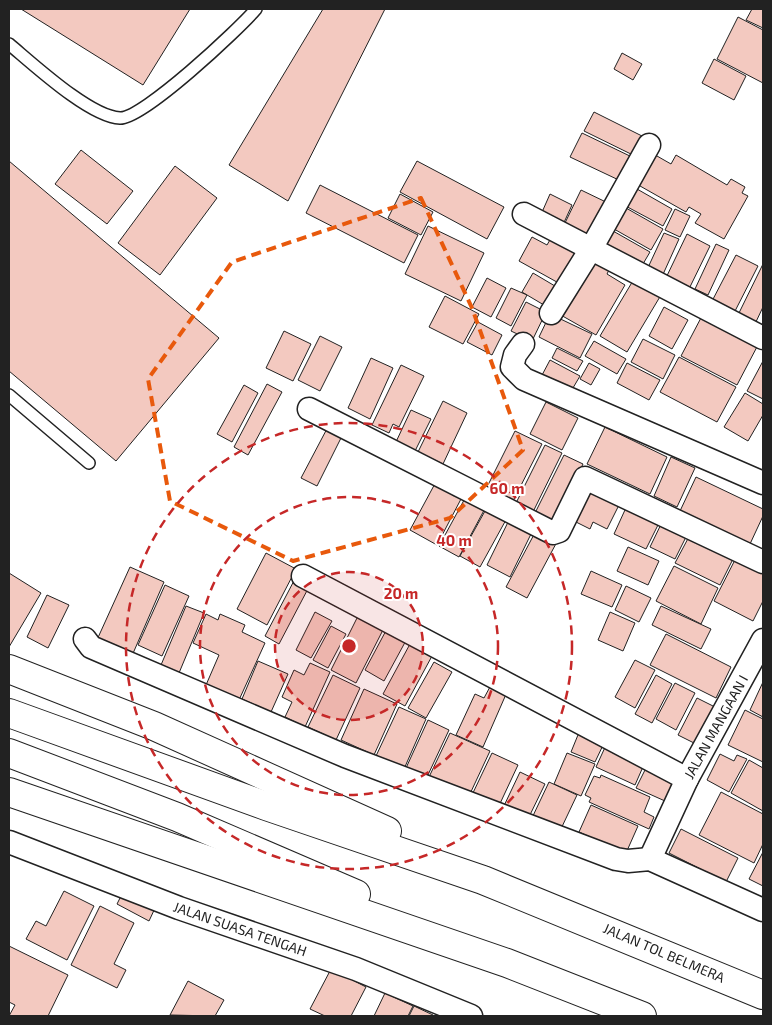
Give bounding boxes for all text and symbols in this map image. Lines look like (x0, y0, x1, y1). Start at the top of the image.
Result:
text: 60 m (490, 479, 524, 497)
text: 40 m (436, 531, 472, 549)
text: 20 m (384, 584, 418, 602)
centre of rings (340, 637, 358, 655)
street label: JALAN MANGAAN I (680, 672, 751, 782)
street label: JALAN SUASA TENGAH (171, 898, 309, 959)
street label: JALAN TOL BELMERA (601, 919, 728, 986)

